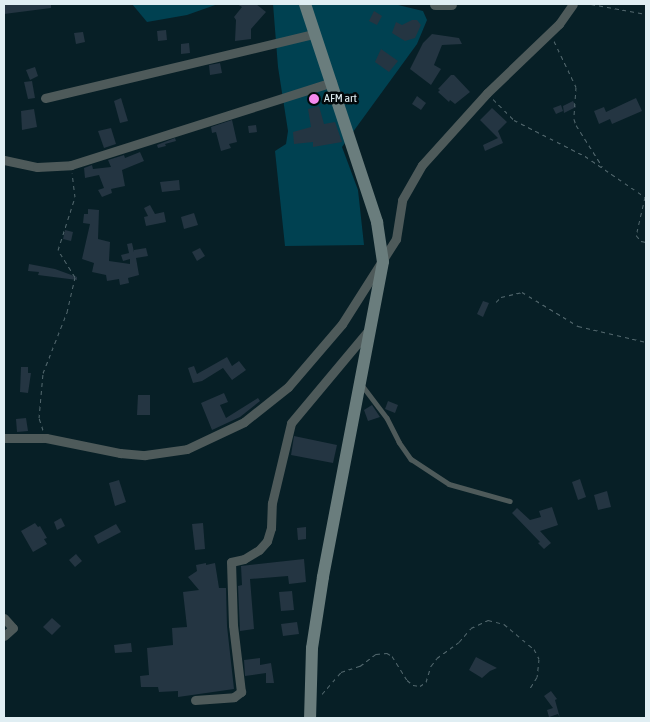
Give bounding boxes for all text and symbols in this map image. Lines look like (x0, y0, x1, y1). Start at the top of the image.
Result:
place label: AFM art (324, 92, 357, 106)
marker: AFM art (308, 93, 320, 105)

